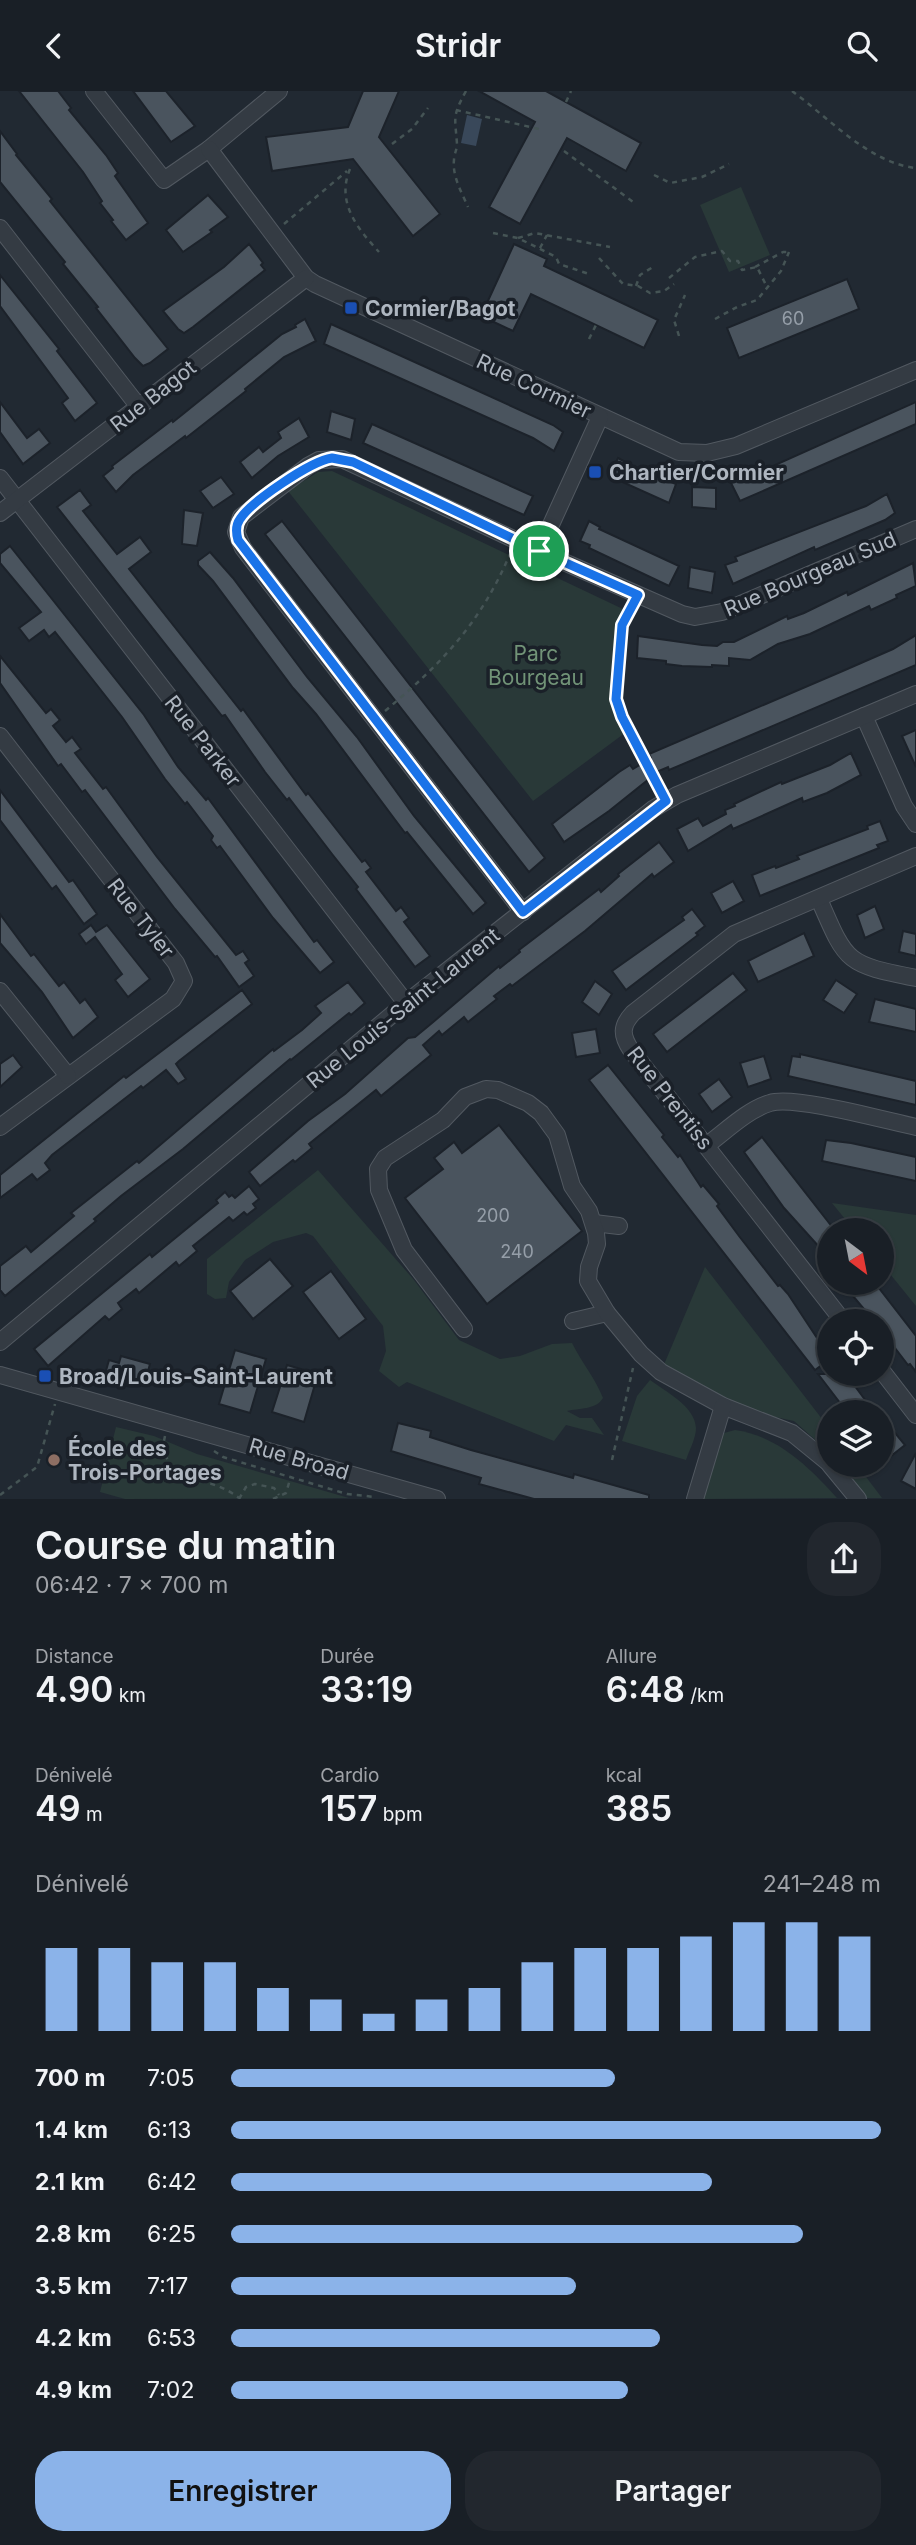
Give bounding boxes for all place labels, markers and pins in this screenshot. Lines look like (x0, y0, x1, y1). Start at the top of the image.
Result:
place label: Cormier/Bagot (365, 296, 516, 321)
marker: Cormier/Bagot (343, 300, 359, 316)
place label: Chartier/Cormier (609, 460, 784, 485)
marker: Chartier/Cormier (587, 464, 603, 480)
pin (509, 521, 569, 581)
place label: Broad/Louis-Saint-Laurent (59, 1364, 333, 1389)
marker: Broad/Louis-Saint-Laurent (37, 1368, 53, 1384)
place label: École des Trois-Portages (68, 1435, 222, 1485)
marker: École des Trois-Portages (46, 1452, 62, 1468)

